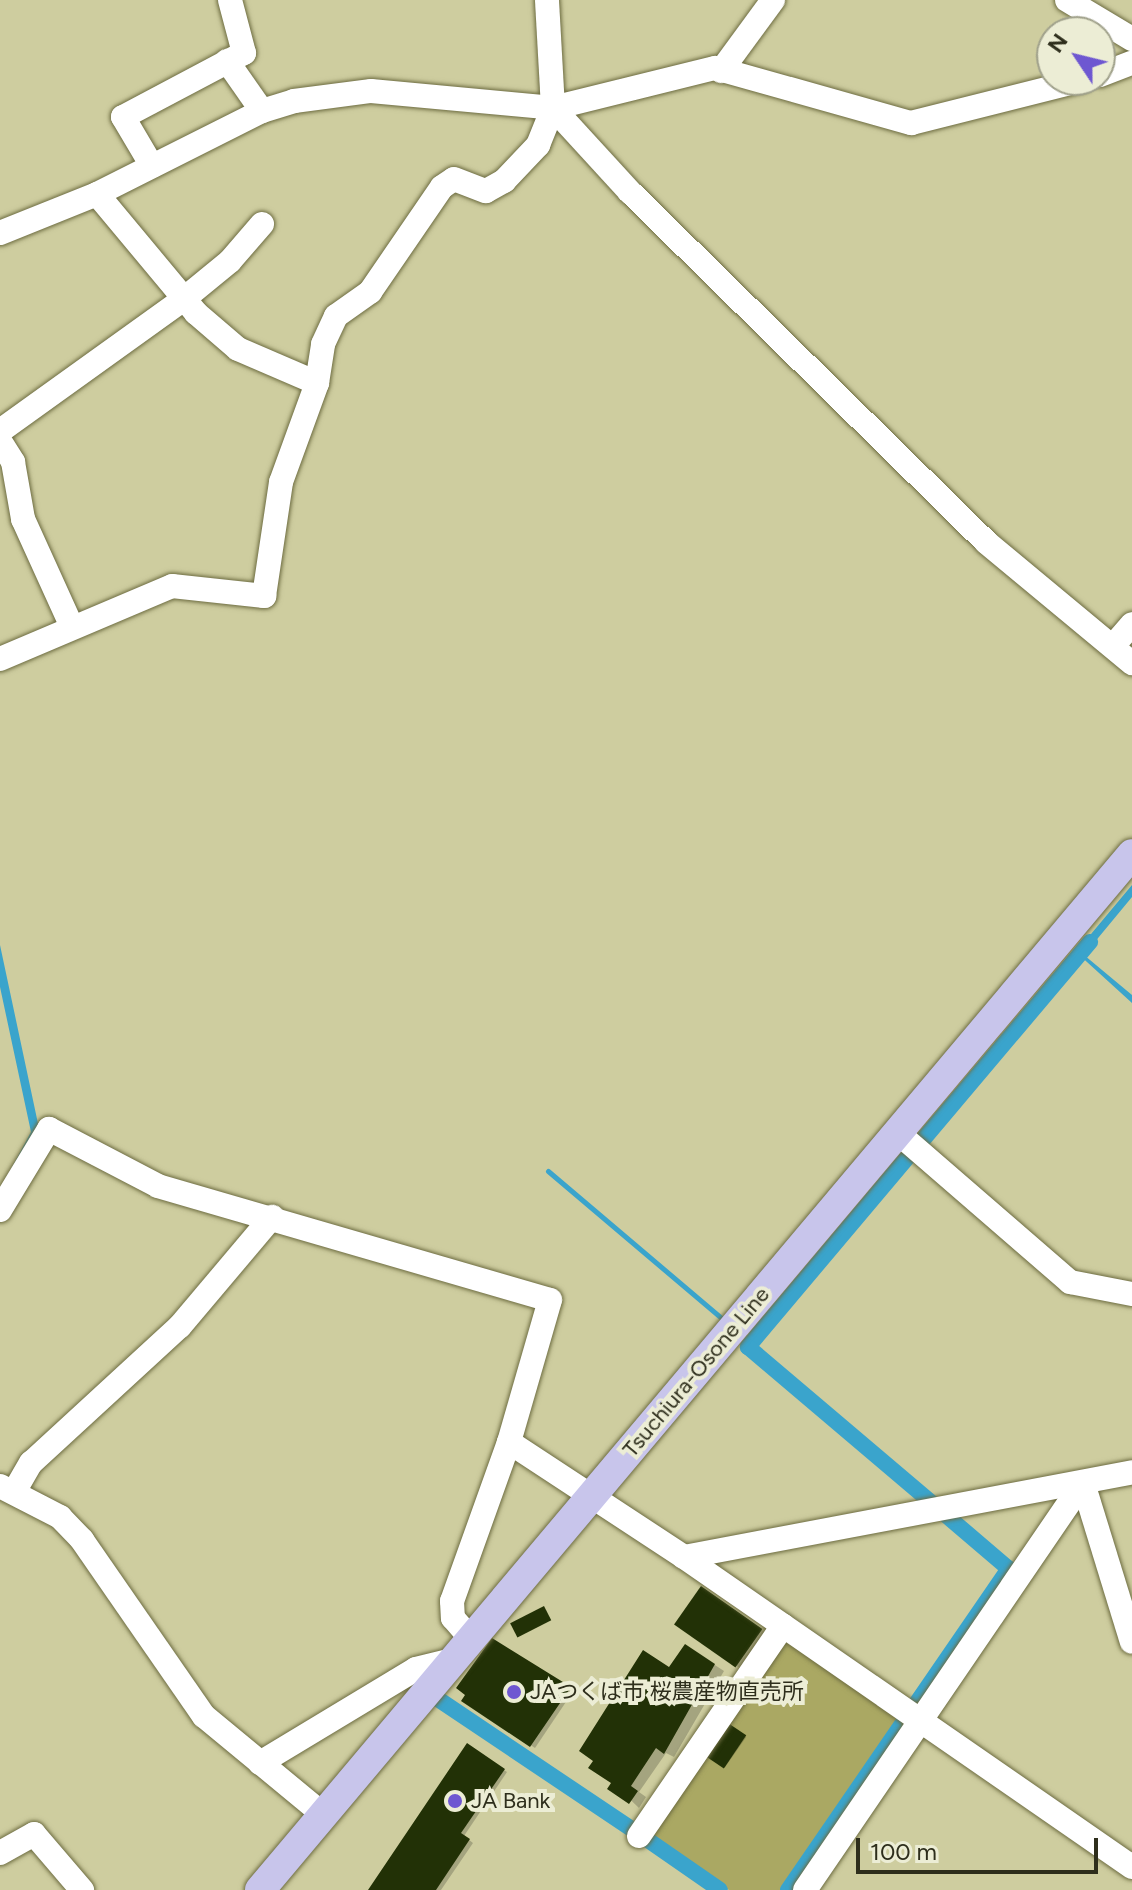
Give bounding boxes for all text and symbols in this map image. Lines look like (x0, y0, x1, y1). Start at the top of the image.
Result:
north arrow (1036, 16, 1116, 96)
text: N (1042, 28, 1074, 58)
street label: Tsuchiura-Osone Line (617, 1282, 775, 1462)
place label: JAつくば市 桜農産物直売所 (530, 1679, 804, 1705)
marker: JAつくば市 桜農産物直売所 (505, 1683, 523, 1701)
place label: JA Bank (471, 1788, 550, 1814)
marker: JA Bank (446, 1792, 464, 1810)
scale bar (860, 1822, 1102, 1872)
text: 100 m (870, 1837, 937, 1866)

